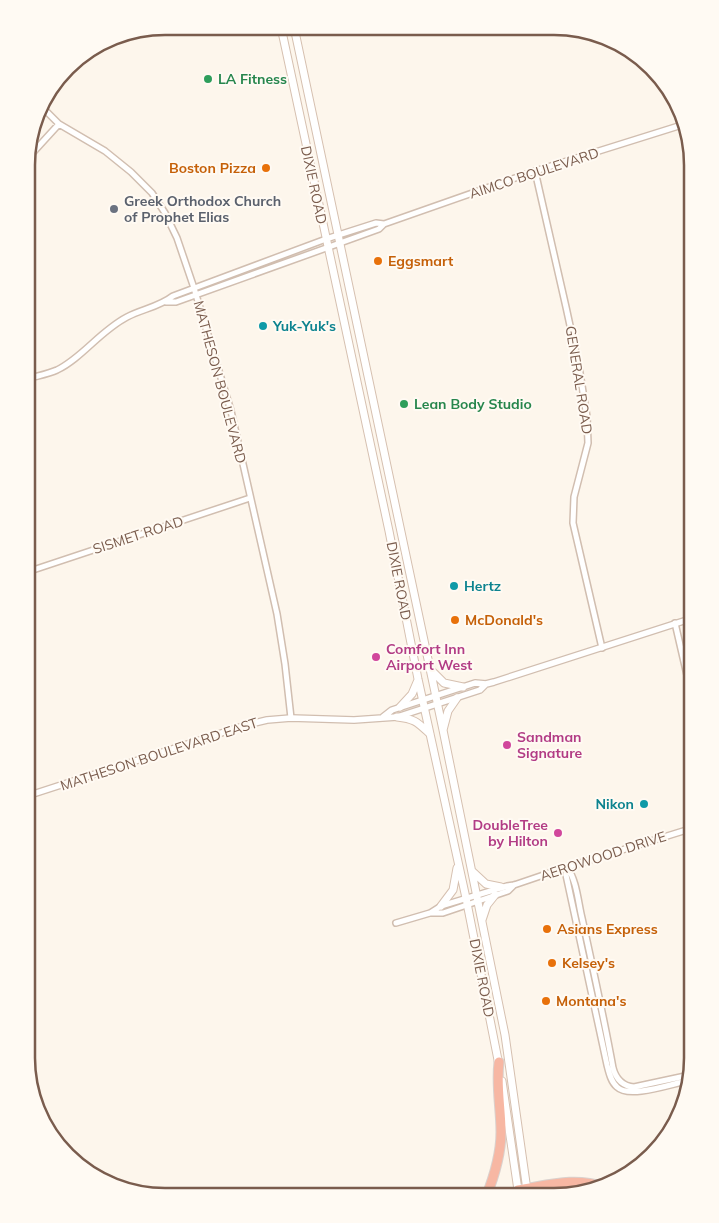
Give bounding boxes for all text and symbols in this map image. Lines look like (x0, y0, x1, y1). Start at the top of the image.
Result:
place label: LA Fitness (218, 70, 287, 88)
marker: LA Fitness (202, 73, 214, 85)
street label: DIXIE ROAD (297, 144, 331, 226)
street label: AIMCO BOULEVARD (467, 144, 601, 202)
place label: Boston Pizza (169, 159, 256, 177)
marker: Boston Pizza (260, 162, 272, 174)
place label: Greek Orthodox Church of Prophet Elias (124, 192, 281, 226)
marker: Greek Orthodox Church of Prophet Elias (108, 203, 120, 215)
place label: Eggsmart (388, 252, 454, 270)
marker: Eggsmart (372, 255, 384, 267)
street label: MATHESON BOULEVARD (190, 299, 250, 465)
place label: Yuk-Yuk's (272, 317, 336, 335)
marker: Yuk-Yuk's (257, 320, 269, 332)
street label: GENERAL ROAD (562, 325, 596, 435)
place label: Lean Body Studio (414, 395, 532, 413)
marker: Lean Body Studio (398, 398, 410, 410)
street label: SISMET ROAD (90, 512, 186, 558)
street label: DIXIE ROAD (383, 540, 415, 622)
place label: Hertz (464, 577, 501, 595)
marker: Hertz (448, 580, 460, 592)
place label: McDonald's (465, 611, 543, 629)
marker: McDonald's (449, 614, 461, 626)
place label: Comfort Inn Airport West (386, 640, 473, 674)
marker: Comfort Inn Airport West (370, 651, 382, 663)
street label: MATHESON BOULEVARD EAST (58, 713, 261, 795)
place label: Sandman Signature (517, 728, 583, 762)
marker: Sandman Signature (501, 739, 513, 751)
place label: Nikon (595, 795, 634, 813)
marker: Nikon (638, 798, 650, 810)
place label: DoubleTree by Hilton (472, 816, 548, 850)
street label: AEROWOOD DRIVE (538, 827, 668, 885)
marker: DoubleTree by Hilton (552, 827, 564, 839)
place label: Asians Express (557, 920, 658, 938)
marker: Asians Express (541, 923, 553, 935)
street label: DIXIE ROAD (466, 937, 498, 1019)
place label: Kelsey's (562, 954, 615, 972)
marker: Kelsey's (546, 957, 558, 969)
place label: Montana's (556, 992, 626, 1010)
marker: Montana's (540, 995, 552, 1007)

